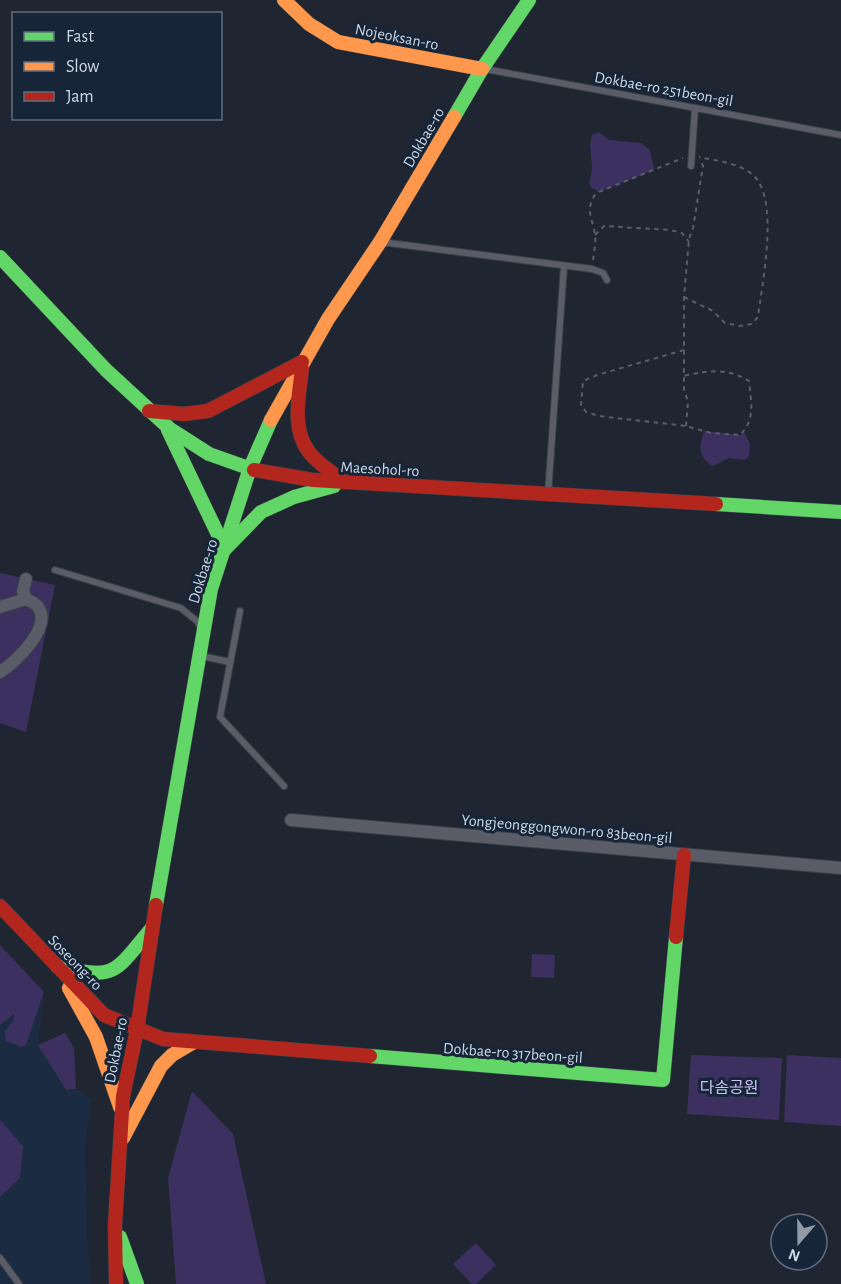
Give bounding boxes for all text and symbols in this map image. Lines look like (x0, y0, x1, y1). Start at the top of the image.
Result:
legend (12, 12, 222, 120)
street label: Nojeoksan-ro (354, 21, 440, 54)
text: Fast (66, 28, 94, 46)
text: Slow (66, 58, 99, 76)
street label: Dokbae-ro 251beon-gil (593, 69, 734, 109)
text: Jam (66, 88, 94, 106)
street label: Dokbae-ro (400, 105, 447, 170)
street label: Maesohol-ro (340, 459, 420, 479)
street label: Dokbae-ro (186, 537, 220, 605)
street label: Yongjeonggongwon-ro 83beon-gil (461, 812, 673, 847)
street label: Soseong-ro (45, 932, 105, 994)
street label: Dokbae-ro (102, 1016, 130, 1084)
street label: Dokbae-ro 317beon-gil (443, 1040, 583, 1066)
park label: 다솜공원 (700, 1080, 758, 1096)
north arrow (769, 1212, 829, 1272)
text: N (786, 1246, 802, 1265)

